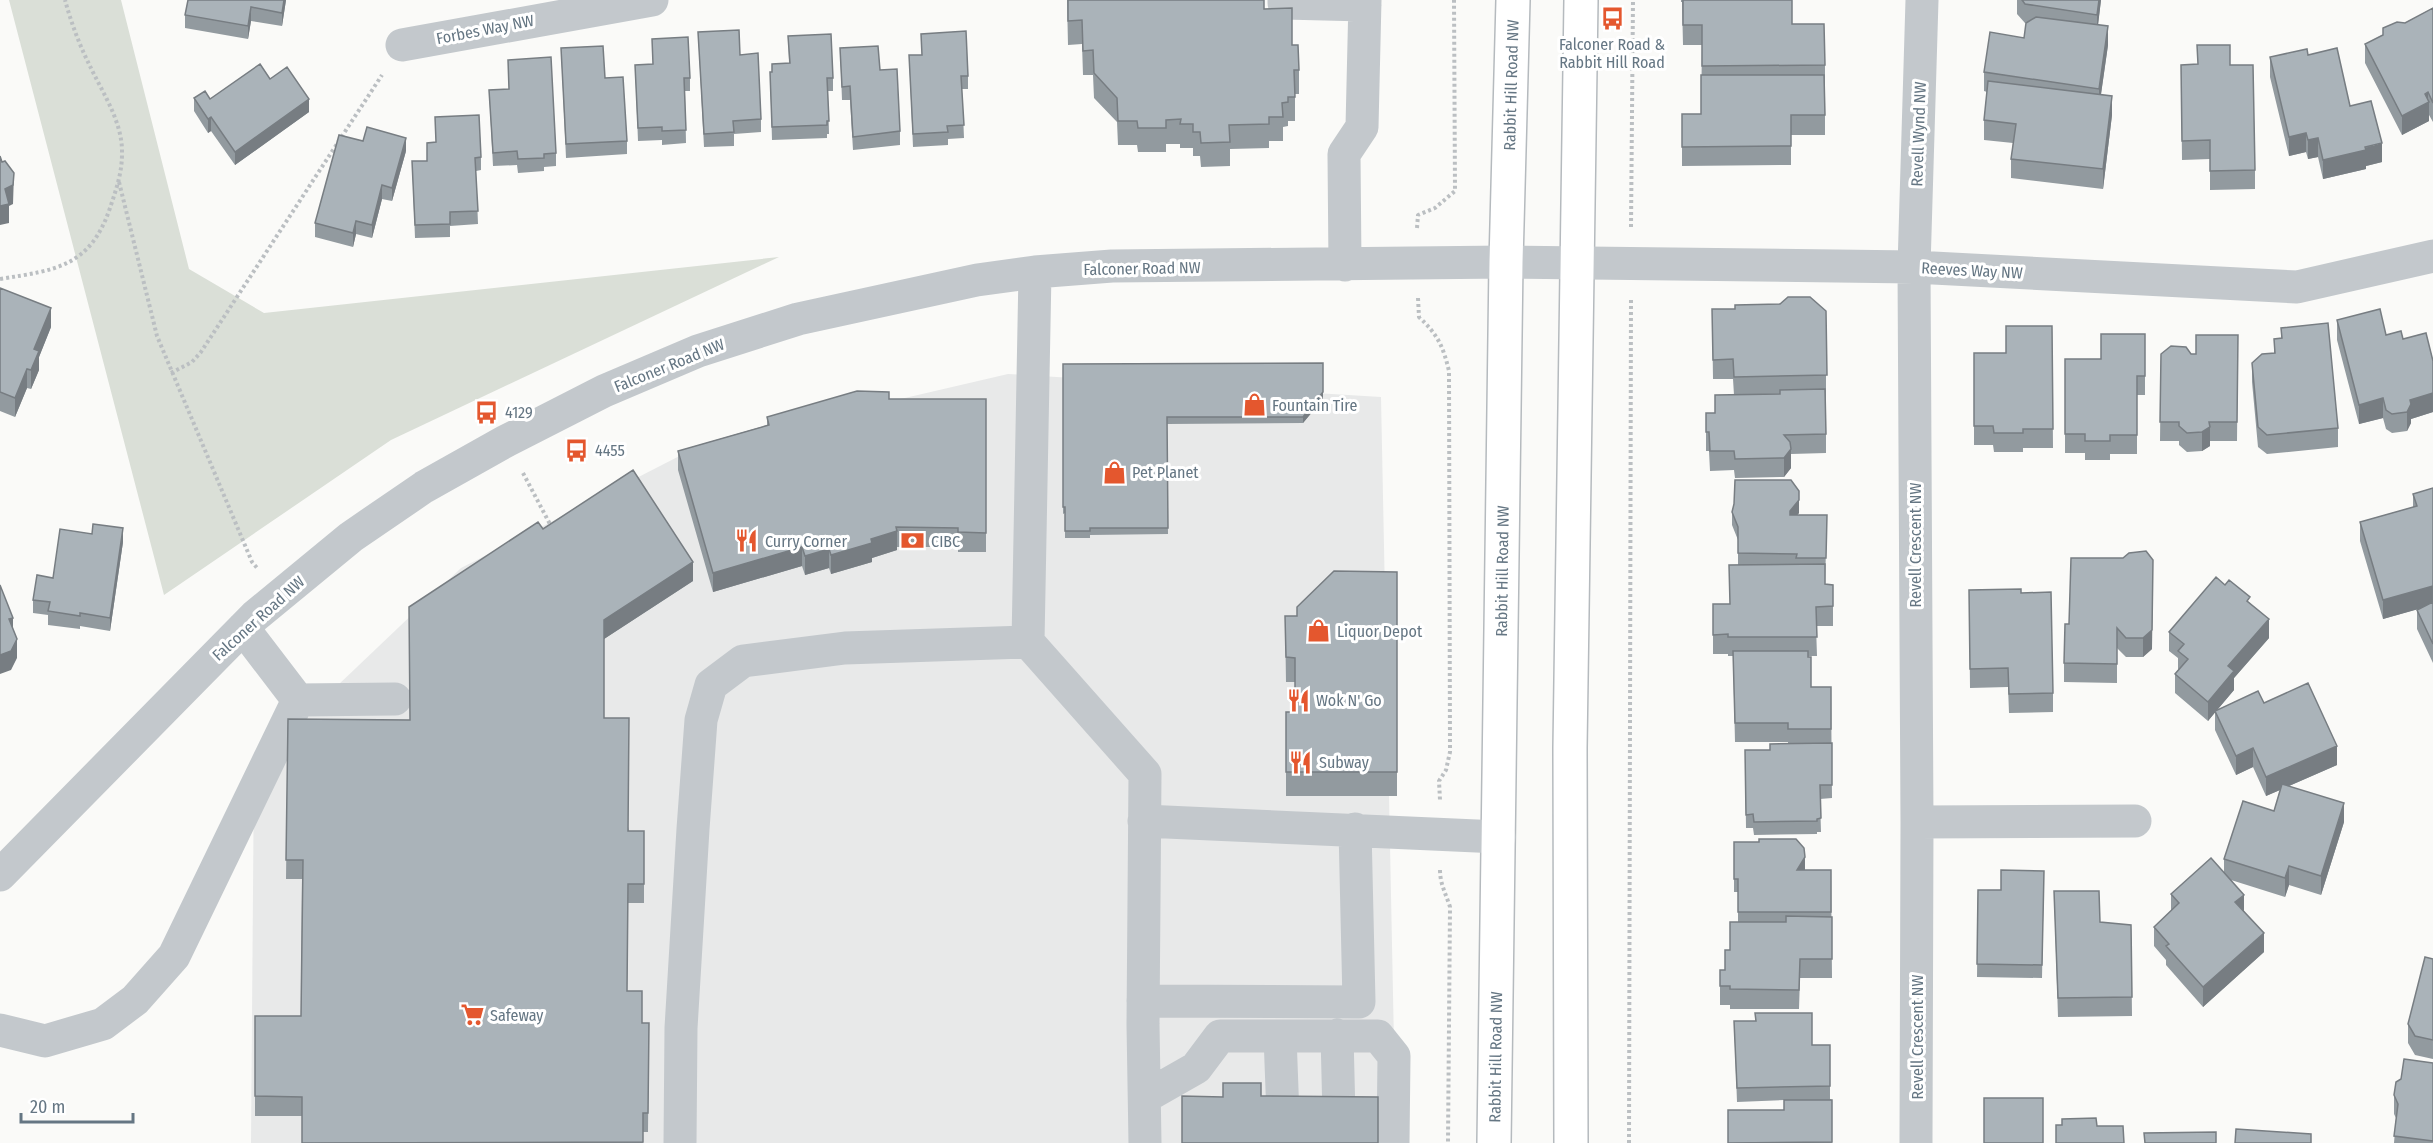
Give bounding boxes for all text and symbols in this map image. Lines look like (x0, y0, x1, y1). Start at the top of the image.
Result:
bus stop icon: Falconer Road & Rabbit Hill Road (1599, 6, 1625, 32)
street label: Forbes Way NW (435, 11, 536, 48)
street label: Rabbit Hill Road NW (1500, 19, 1522, 151)
place label: Falconer Road & Rabbit Hill Road (1559, 35, 1665, 72)
street label: Revell Wynd NW (1907, 81, 1930, 187)
street label: Falconer Road NW (1083, 258, 1201, 279)
street label: Reeves Way NW (1921, 258, 2023, 283)
street label: Falconer Road NW (611, 335, 727, 396)
shop icon: Fountain Tire (1241, 392, 1267, 418)
place label: Fountain Tire (1272, 396, 1357, 415)
bus stop icon: 4129 (474, 399, 500, 425)
place label: 4129 (505, 403, 533, 422)
bus stop icon: 4455 (564, 437, 590, 463)
place label: 4455 (595, 441, 625, 460)
shop icon: Pet Planet (1101, 459, 1127, 485)
place label: Pet Planet (1132, 463, 1199, 482)
street label: Revell Crescent NW (1906, 483, 1925, 607)
street label: Rabbit Hill Road NW (1492, 505, 1513, 637)
restaurant icon: Curry Corner (734, 528, 760, 554)
bank icon: CIBC (900, 528, 926, 554)
place label: Curry Corner (765, 532, 847, 551)
place label: CIBC (931, 532, 960, 551)
street label: Falconer Road NW (208, 572, 308, 665)
shop icon: Liquor Depot (1306, 618, 1332, 644)
place label: Liquor Depot (1337, 622, 1423, 641)
restaurant icon: Wok N' Go (1285, 687, 1311, 713)
place label: Wok N' Go (1316, 691, 1382, 710)
restaurant icon: Subway (1288, 749, 1314, 775)
place label: Subway (1319, 753, 1370, 772)
street label: Revell Crescent NW (1908, 975, 1927, 1099)
street label: Rabbit Hill Road NW (1485, 991, 1506, 1123)
supermarket icon: Safeway (459, 1002, 485, 1028)
place label: Safeway (490, 1006, 544, 1025)
scale bar (21, 1086, 134, 1124)
text: 20 m (30, 1096, 65, 1118)

